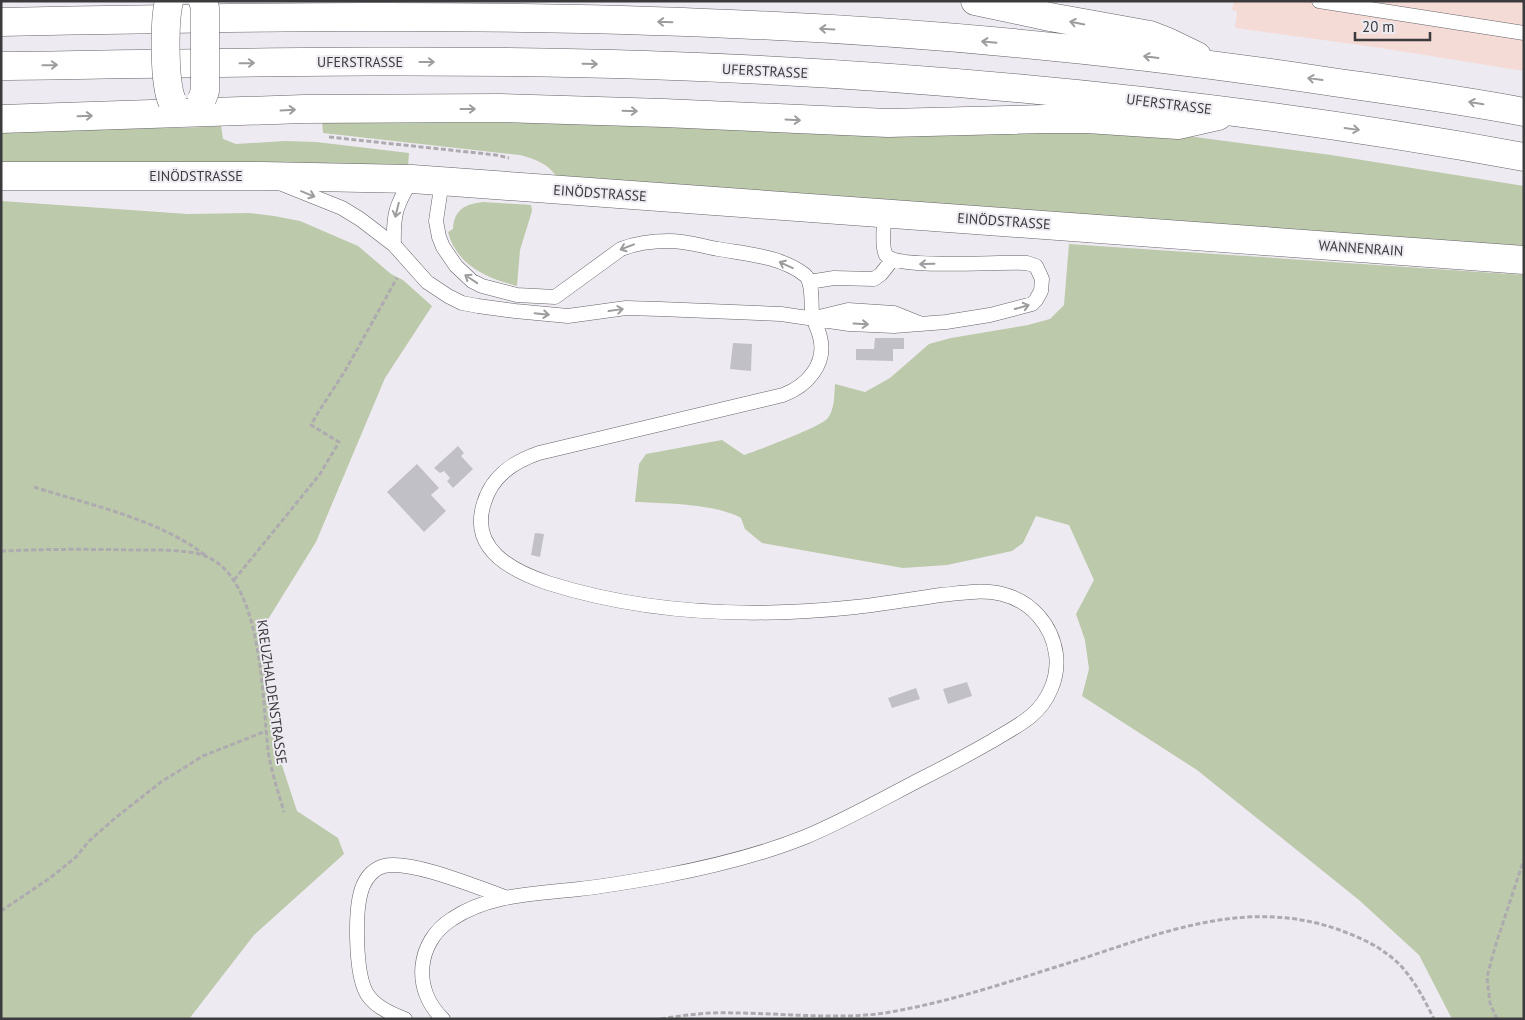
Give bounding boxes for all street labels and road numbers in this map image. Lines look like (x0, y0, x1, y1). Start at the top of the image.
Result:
street label: UFERSTRASSE (317, 53, 403, 71)
street label: UFERSTRASSE (722, 60, 808, 82)
street label: UFERSTRASSE (1125, 90, 1213, 118)
street label: EINÖDSTRASSE (149, 167, 243, 185)
street label: EINÖDSTRASSE (553, 181, 647, 205)
street label: EINÖDSTRASSE (957, 209, 1051, 233)
street label: WANNENRAIN (1318, 236, 1404, 260)
street label: KREUZHALDENSTRASSE (253, 619, 291, 765)

